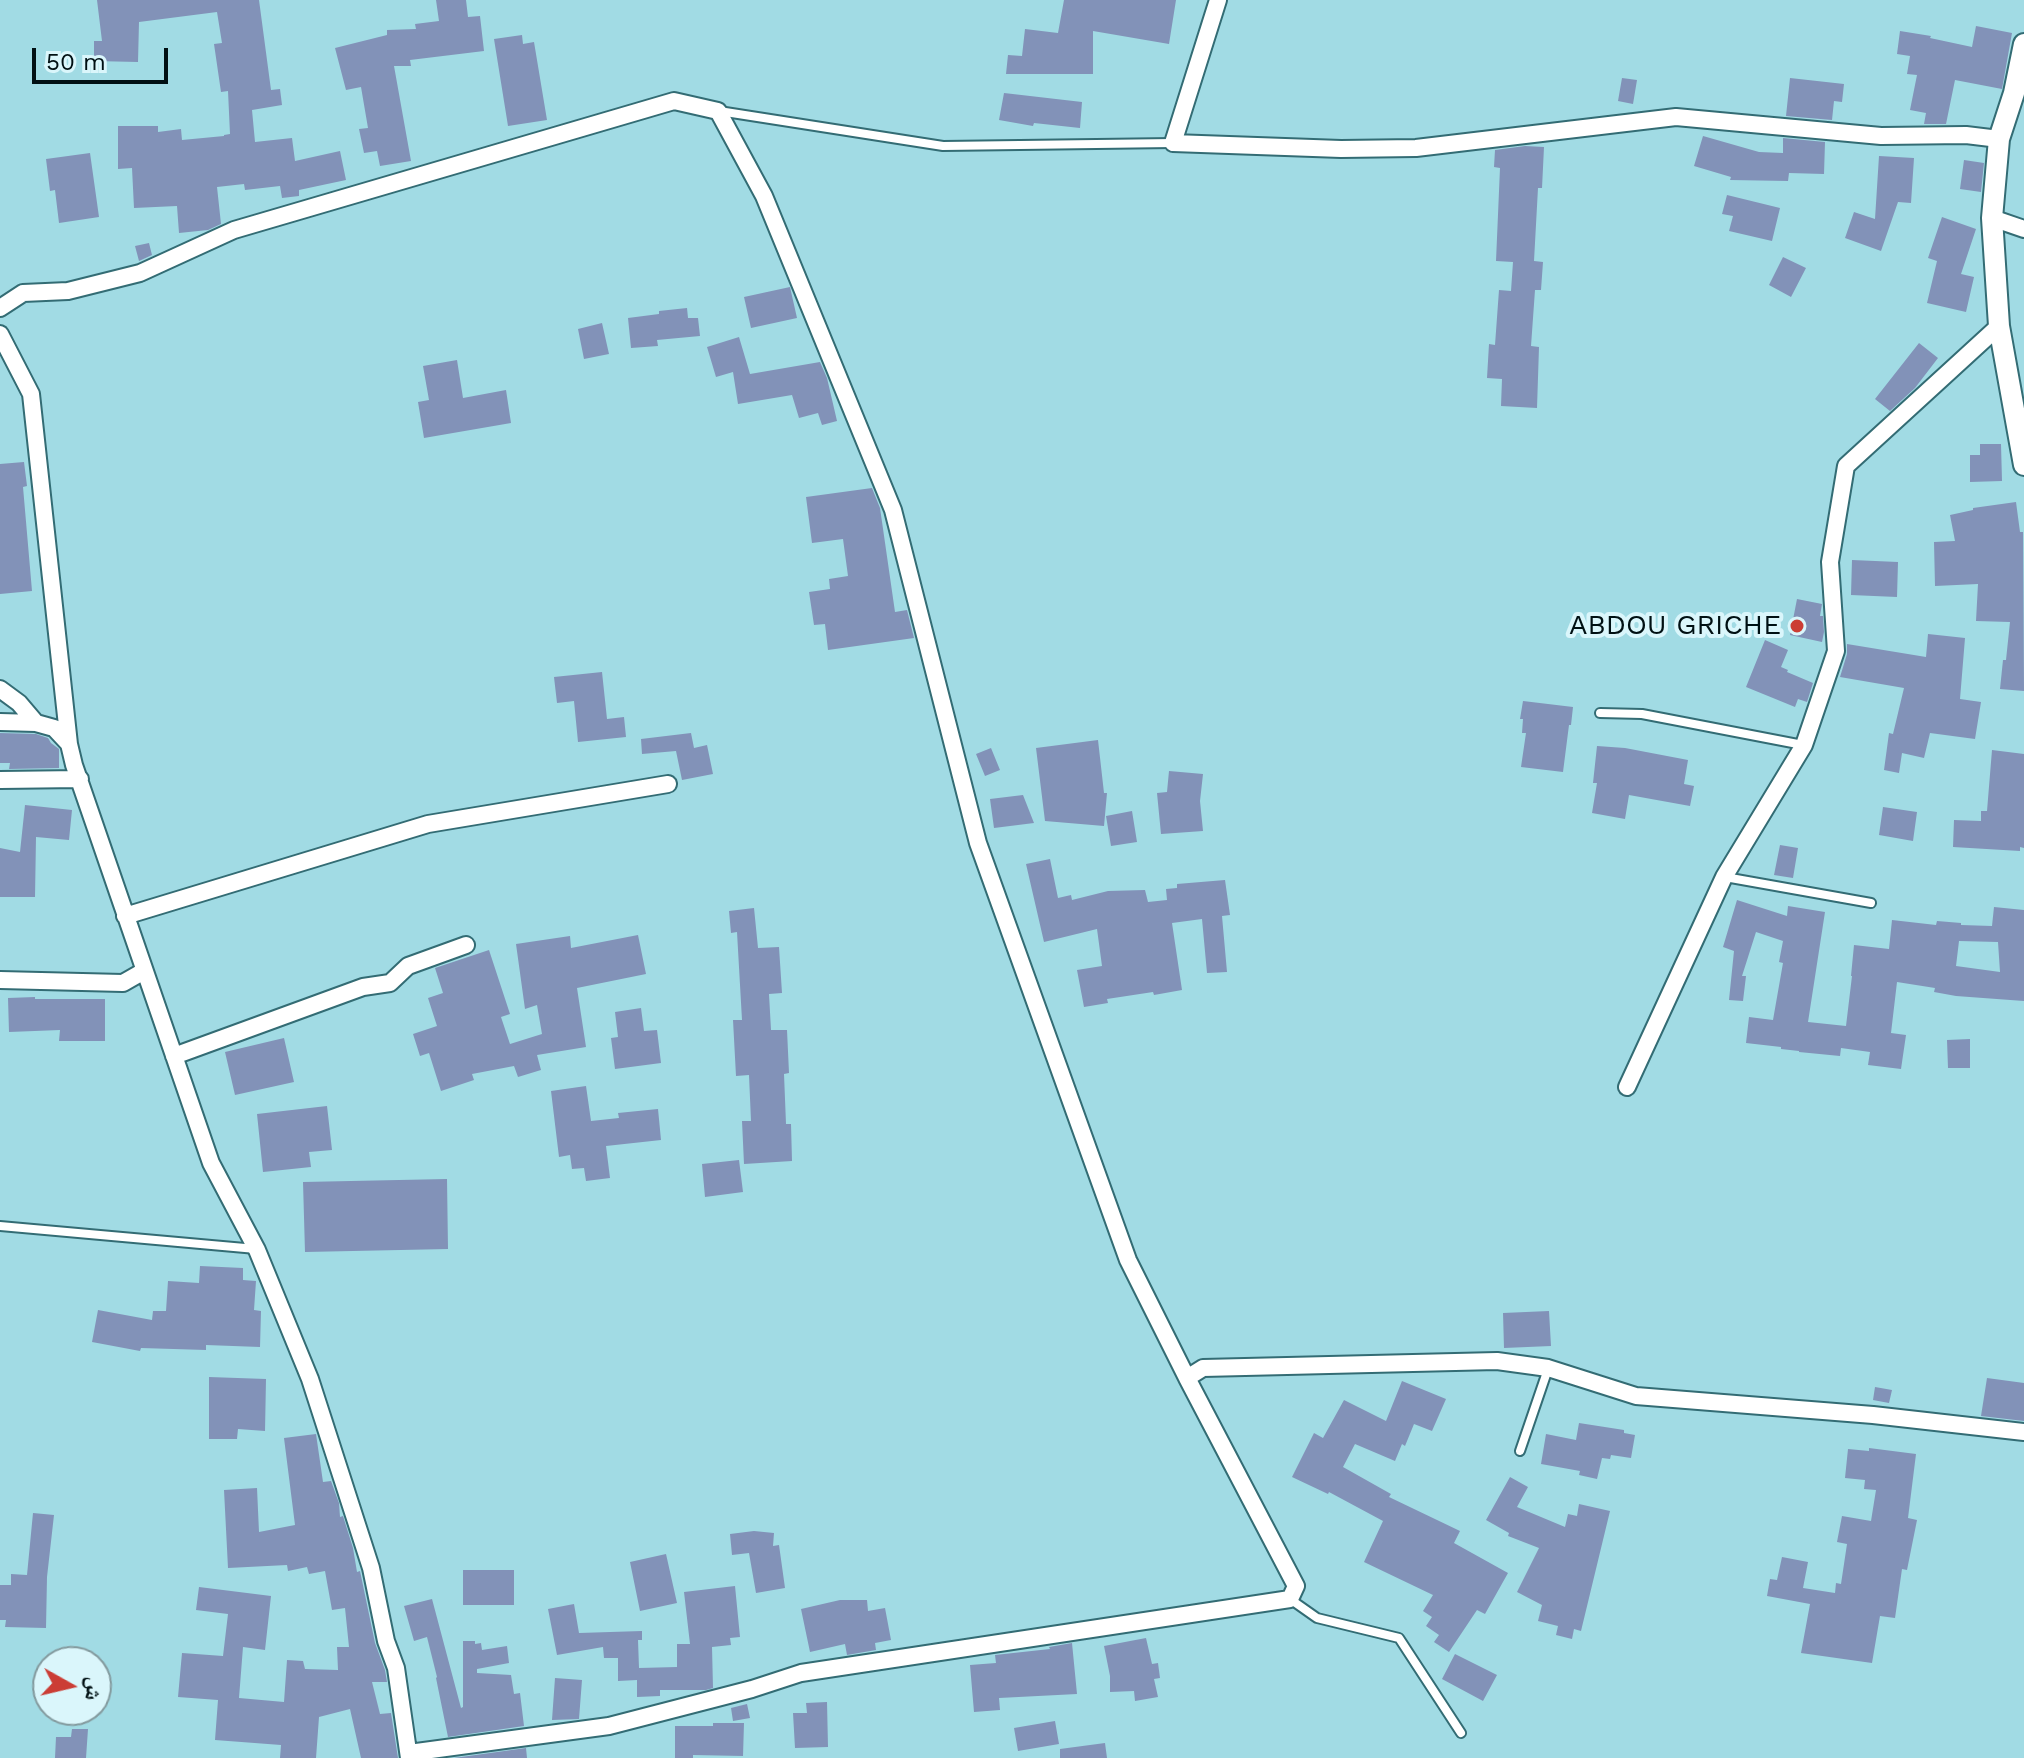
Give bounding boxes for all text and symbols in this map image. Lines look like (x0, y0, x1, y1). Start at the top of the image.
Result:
scale bar (36, 32, 172, 82)
text: 50 m (46, 48, 106, 76)
place label: ABDOU GRICHE (1569, 609, 1781, 643)
marker: ABDOU GRICHE (1788, 617, 1806, 635)
north arrow (32, 1646, 112, 1726)
text: ش (80, 1676, 108, 1702)

